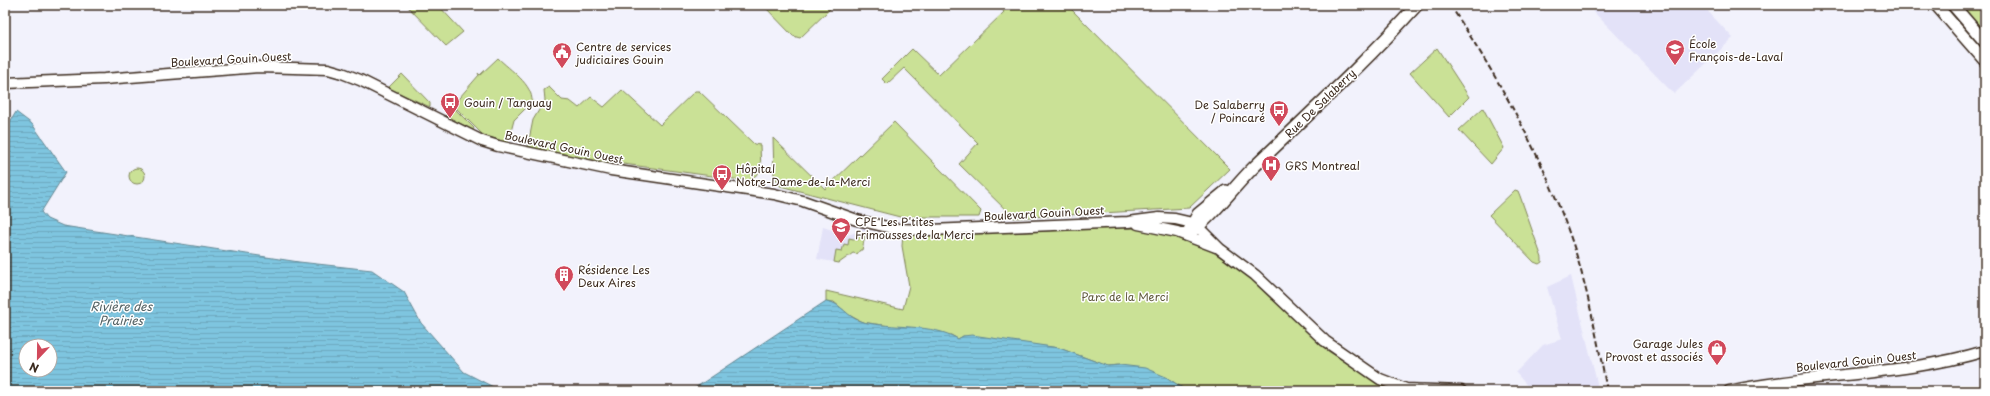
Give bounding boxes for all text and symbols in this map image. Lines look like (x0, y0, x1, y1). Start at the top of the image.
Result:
place label: École François-de-Laval (1689, 35, 1783, 65)
place label: Centre de services judiciaires Gouin (575, 38, 671, 68)
school or university icon: École François-de-Laval (1664, 38, 1686, 66)
public building icon: Centre de services judiciaires Gouin (551, 41, 573, 69)
street label: Boulevard Gouin Ouest (170, 47, 292, 71)
street label: Rue De Salaberry (1281, 65, 1359, 141)
bus stop icon: Gouin / Tanguay (439, 91, 461, 119)
place label: Gouin / Tanguay (464, 94, 552, 111)
place label: De Salaberry / Poincaré (1195, 96, 1265, 126)
bus stop icon: De Salaberry / Poincaré (1268, 99, 1290, 127)
street label: Boulevard Gouin Ouest (503, 126, 626, 168)
hospital icon: GRS Montreal (1260, 154, 1282, 182)
place label: GRS Montreal (1285, 157, 1360, 174)
place label: Hôpital Notre-Dame-de-la-Merci (736, 160, 870, 190)
bus stop icon: Hôpital Notre-Dame-de-la-Merci (711, 163, 733, 191)
street label: Boulevard Gouin Ouest (983, 201, 1105, 225)
place label: CPE Les P'tites Frimousses de la Merci (855, 213, 974, 243)
school or university icon: CPE Les P'tites Frimousses de la Merci (830, 216, 852, 244)
place label: Résidence Les Deux Aires (578, 261, 650, 291)
building icon: Résidence Les Deux Aires (553, 264, 575, 292)
park label: Parc de la Merci (1081, 288, 1169, 305)
water label: Rivière des Prairies (90, 297, 153, 329)
place label: Garage Jules Provost et associés (1605, 335, 1703, 365)
north arrow (18, 338, 58, 378)
shop icon: Garage Jules Provost et associés (1706, 338, 1728, 366)
street label: Boulevard Gouin Ouest (1795, 346, 1918, 376)
text: N (27, 358, 41, 377)

